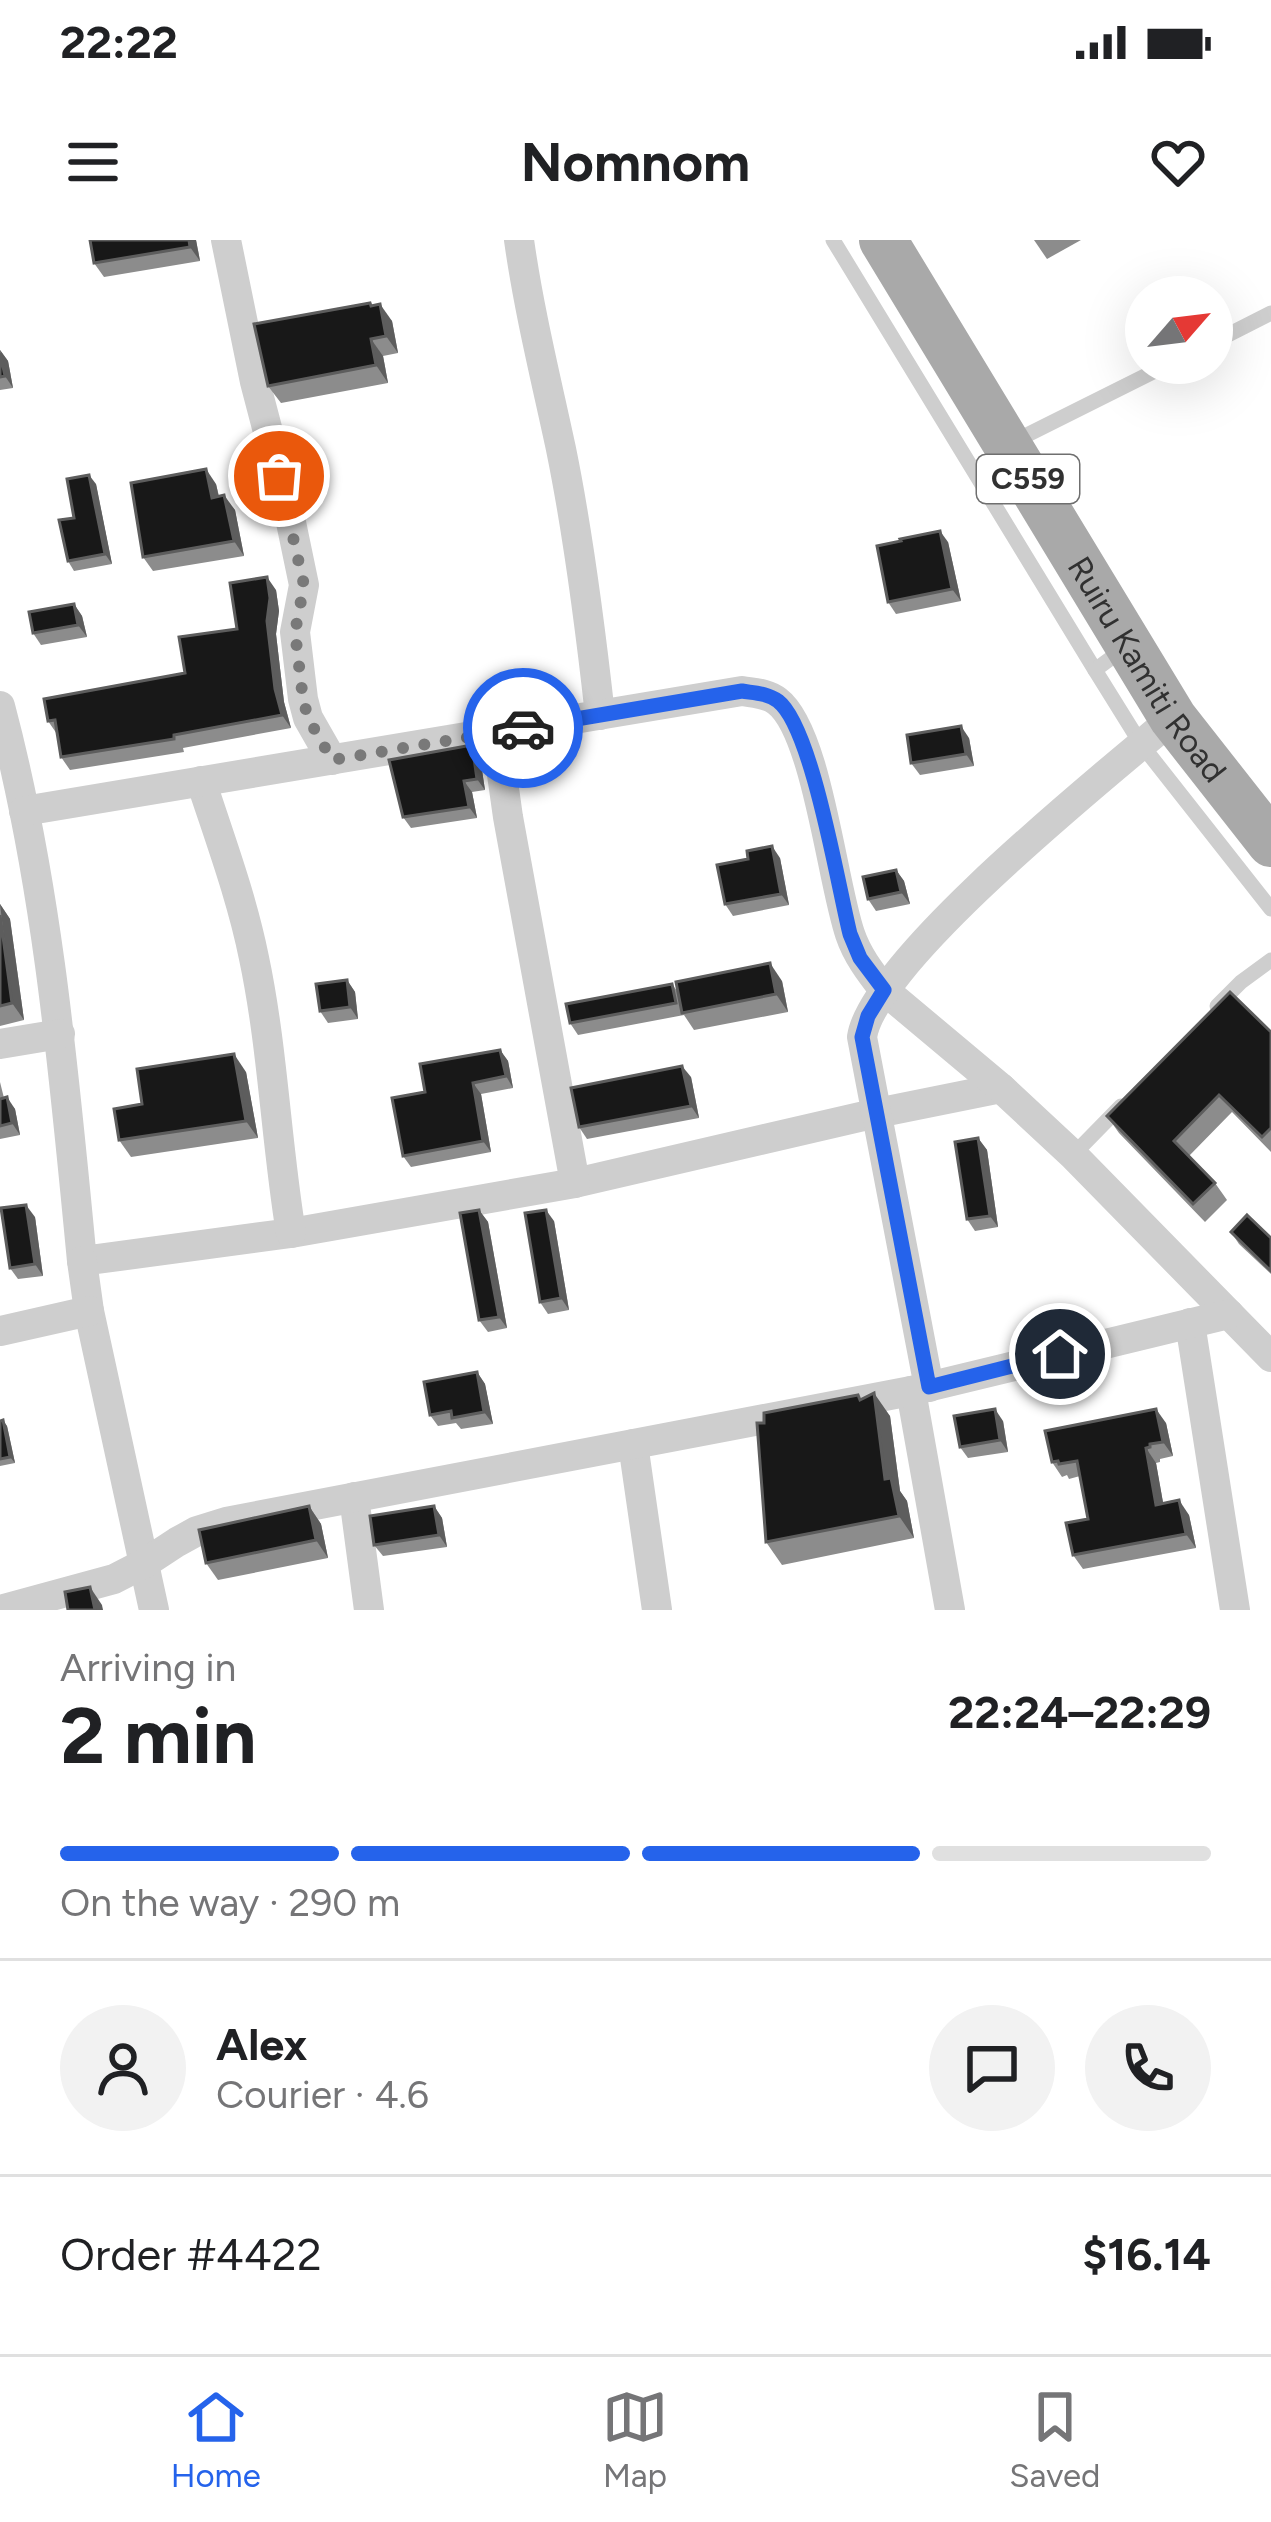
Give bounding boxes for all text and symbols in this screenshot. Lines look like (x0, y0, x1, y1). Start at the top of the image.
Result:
text: 22:22 (60, 15, 178, 69)
icon: menu (60, 129, 126, 195)
icon: heart (1145, 129, 1211, 195)
text: Nomnom (521, 130, 750, 195)
north arrow (1125, 276, 1233, 384)
map controls (1125, 276, 1233, 384)
pin (228, 425, 330, 527)
icon: bag (246, 443, 312, 509)
road number: C559 (977, 455, 1079, 503)
street label: Ruiru Kamiti Road (1060, 549, 1235, 790)
courier (463, 668, 583, 788)
icon: car (490, 695, 556, 761)
pin (1009, 1303, 1111, 1405)
icon: home (1027, 1321, 1093, 1387)
text: Arriving in (60, 1644, 236, 1691)
text: 22:24–22:29 (948, 1685, 1211, 1739)
text: 2 min (60, 1689, 256, 1783)
text: On the way · 290 m (60, 1879, 400, 1926)
button: person (60, 2005, 186, 2131)
button: chat (929, 2005, 1055, 2131)
button: phone (1085, 2005, 1211, 2131)
text: Alex (216, 2017, 307, 2071)
text: Courier · 4.6 (216, 2071, 429, 2118)
text: Order #4422 (60, 2227, 322, 2281)
text: $16.14 (1082, 2227, 1211, 2281)
tab: Home (171, 2384, 261, 2495)
tab: Map (602, 2384, 668, 2495)
tab: Saved (1009, 2384, 1100, 2495)

